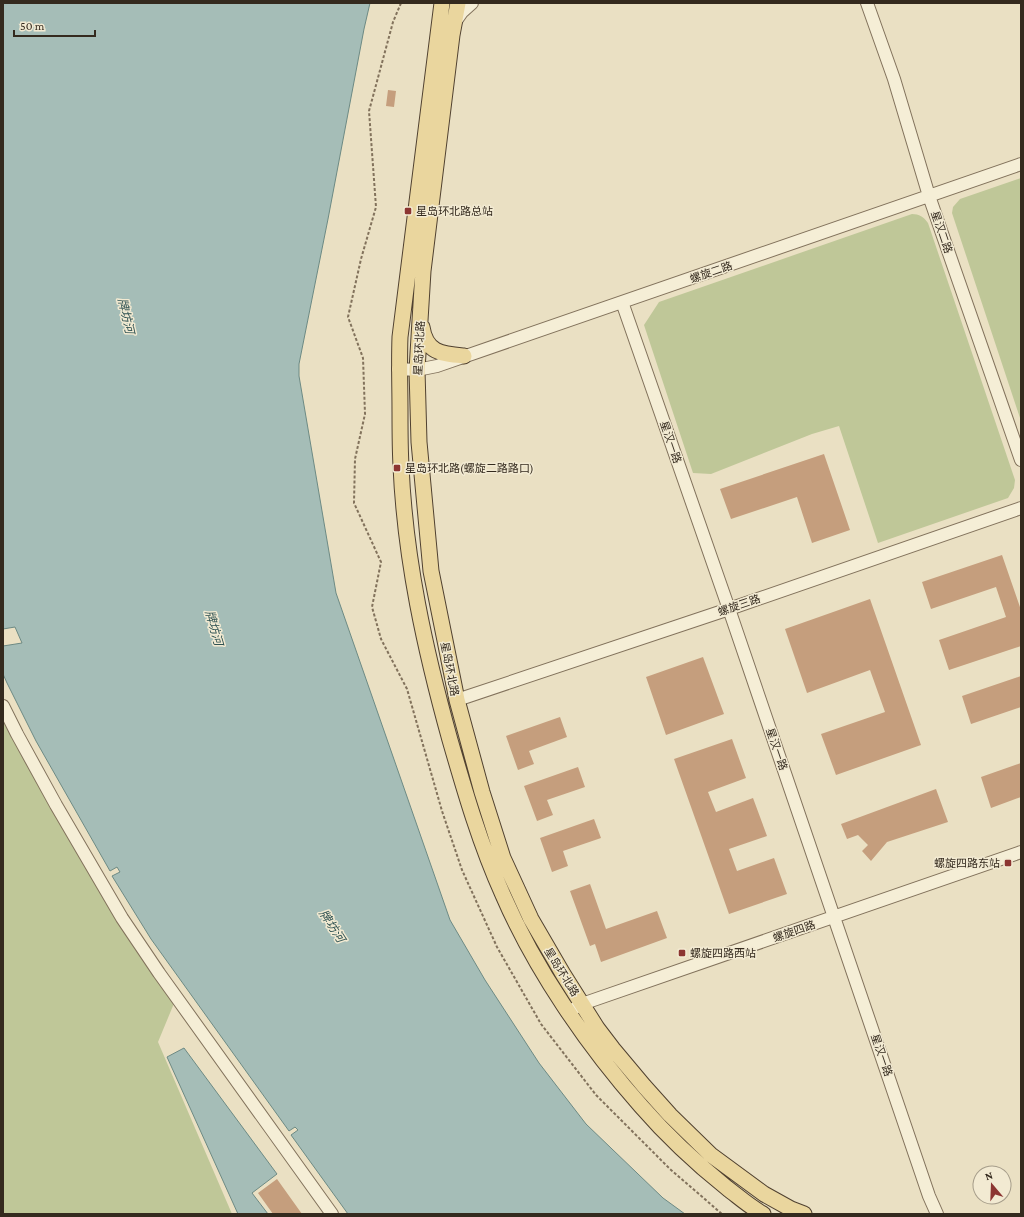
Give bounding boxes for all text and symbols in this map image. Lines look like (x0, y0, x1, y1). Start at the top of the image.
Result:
scale bar (14, 12, 95, 38)
text: 50 m (20, 19, 45, 33)
place label: 星岛环北路总站 (416, 205, 493, 217)
marker: 星岛环北路总站 (403, 206, 413, 216)
street label: 星汉二路 (929, 209, 955, 255)
street label: 螺旋二路 (688, 259, 734, 285)
water label: 牌坊河 (115, 297, 137, 337)
street label: 星岛环北路 (412, 320, 426, 376)
street label: 星汉一路 (658, 419, 684, 465)
place label: 星岛环北路(螺旋二路路口) (405, 462, 534, 475)
marker: 星岛环北路(螺旋二路路口) (392, 463, 402, 473)
street label: 螺旋三路 (716, 592, 762, 618)
water label: 牌坊河 (202, 609, 226, 649)
street label: 星岛环北路 (439, 641, 461, 697)
street label: 星汉一路 (764, 726, 790, 772)
place label: 螺旋四路东站 (934, 857, 1000, 869)
marker: 螺旋四路东站 (1003, 858, 1013, 868)
water label: 牌坊河 (316, 907, 349, 947)
street label: 螺旋四路 (771, 918, 817, 944)
street label: 星岛环北路 (542, 945, 582, 999)
place label: 螺旋四路西站 (690, 947, 756, 959)
marker: 螺旋四路西站 (677, 948, 687, 958)
street label: 星汉一路 (869, 1032, 895, 1078)
north arrow (972, 1165, 1012, 1205)
text: N (983, 1168, 995, 1182)

